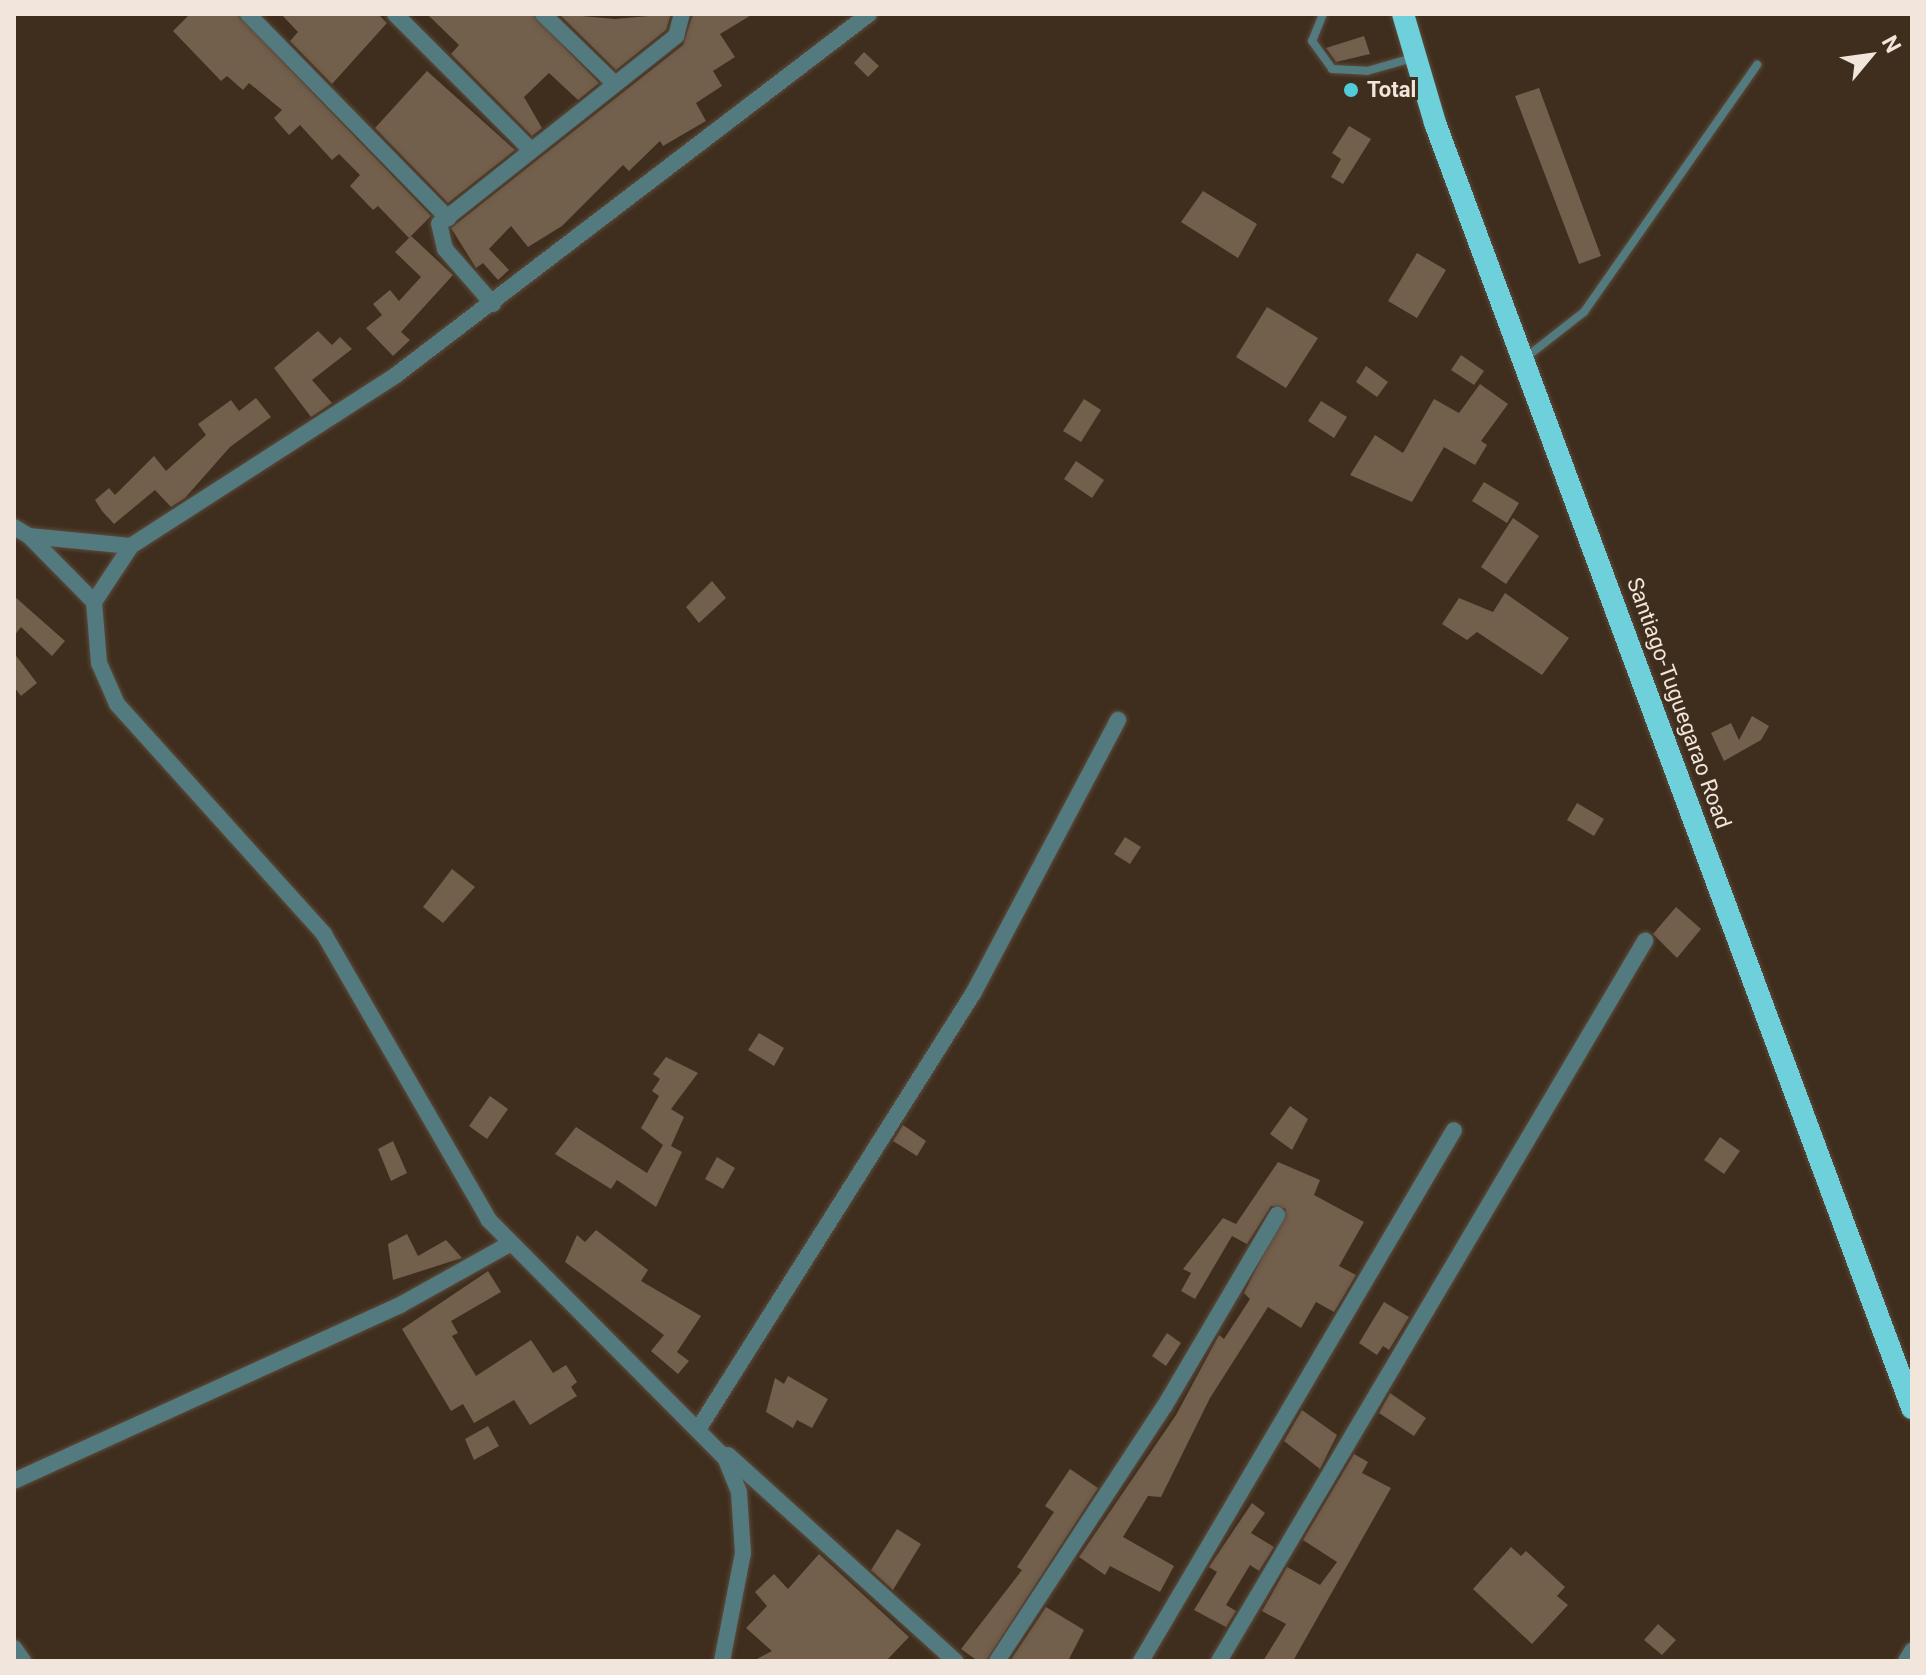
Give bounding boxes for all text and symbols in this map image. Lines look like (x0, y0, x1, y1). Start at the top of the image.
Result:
north arrow (1830, 16, 1910, 96)
text: N (1877, 31, 1906, 57)
place label: Total (1367, 77, 1416, 103)
marker: Total (1342, 81, 1360, 99)
street label: Santiago-Tuguegarao Road (1621, 574, 1737, 832)

